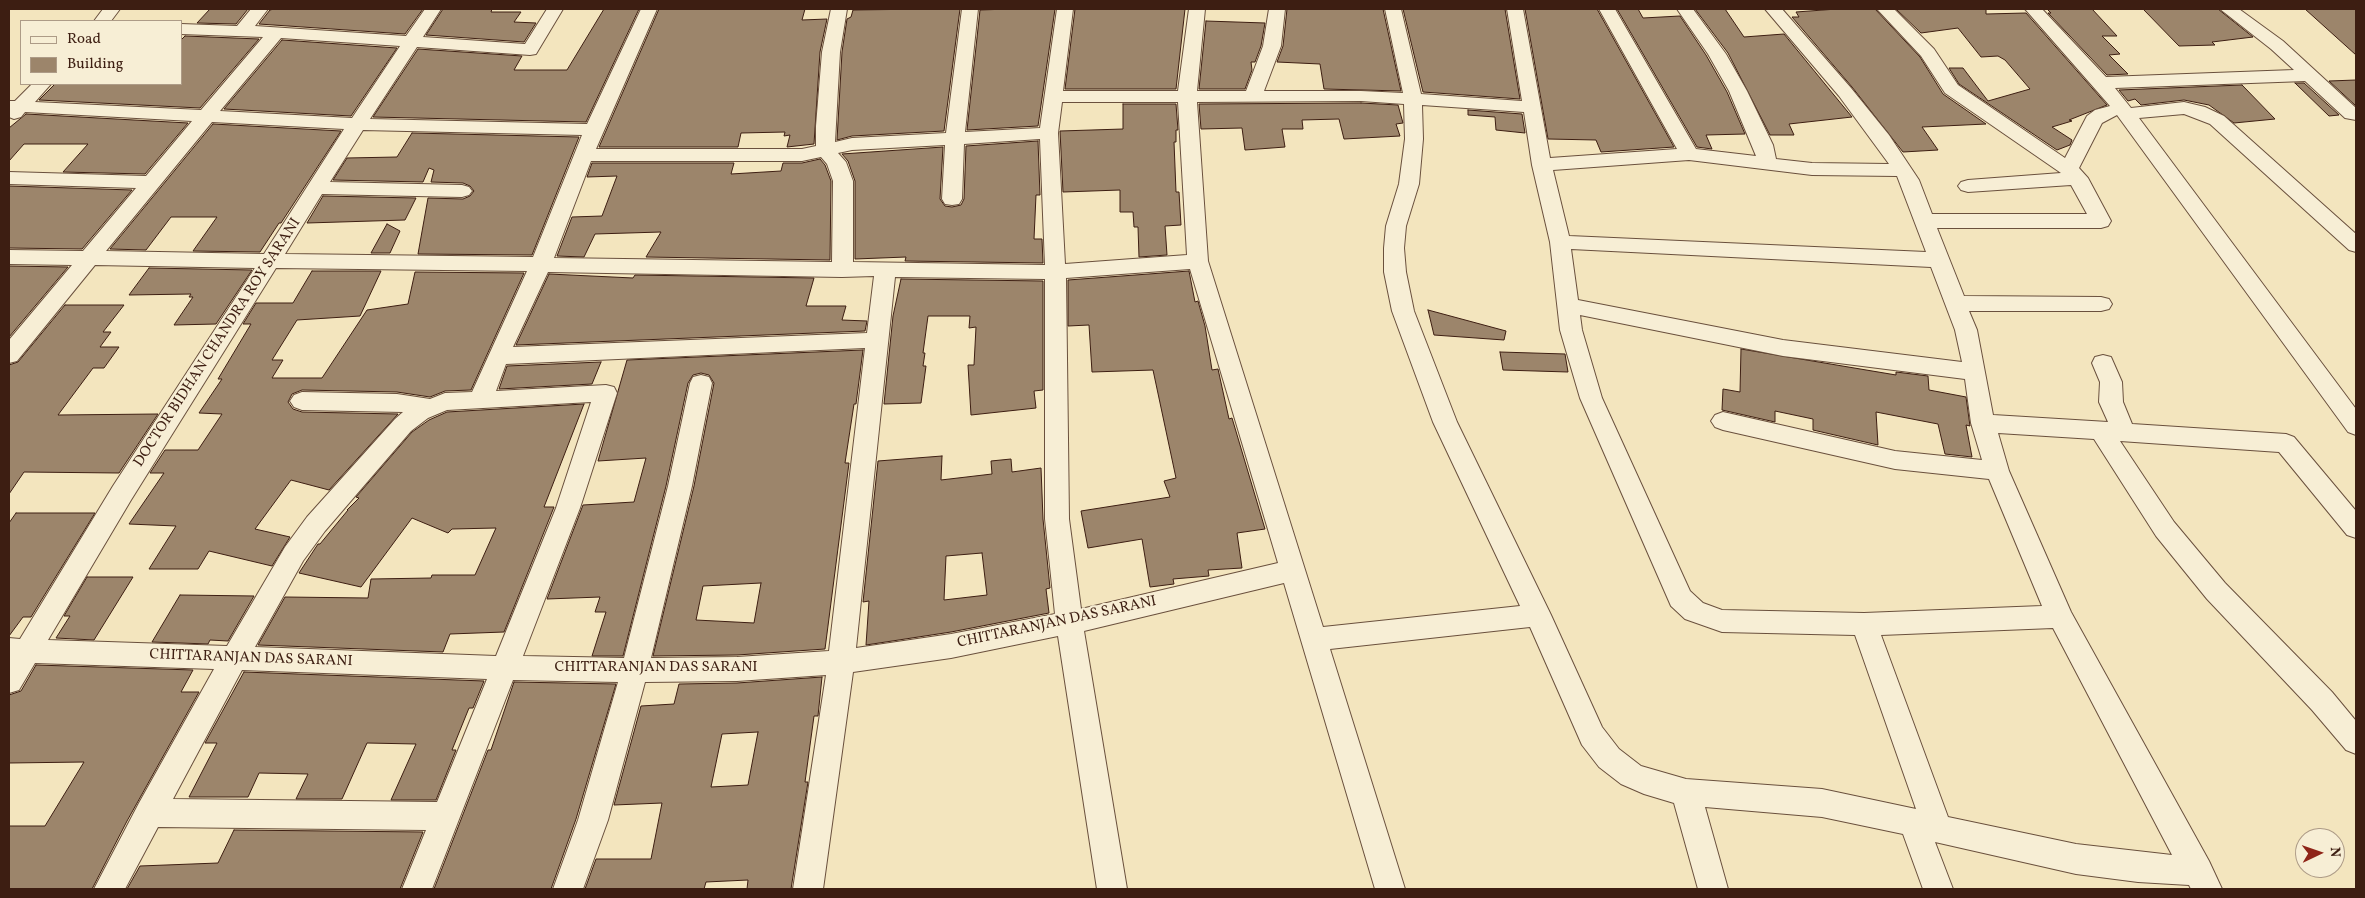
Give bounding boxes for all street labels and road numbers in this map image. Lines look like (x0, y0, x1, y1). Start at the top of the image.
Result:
street label: DOCTOR BIDHAN CHANDRA ROY SARANI (131, 215, 305, 471)
street label: CHITTARANJAN DAS SARANI (956, 593, 1158, 653)
street label: CHITTARANJAN DAS SARANI (149, 646, 353, 672)
street label: CHITTARANJAN DAS SARANI (554, 659, 758, 677)

